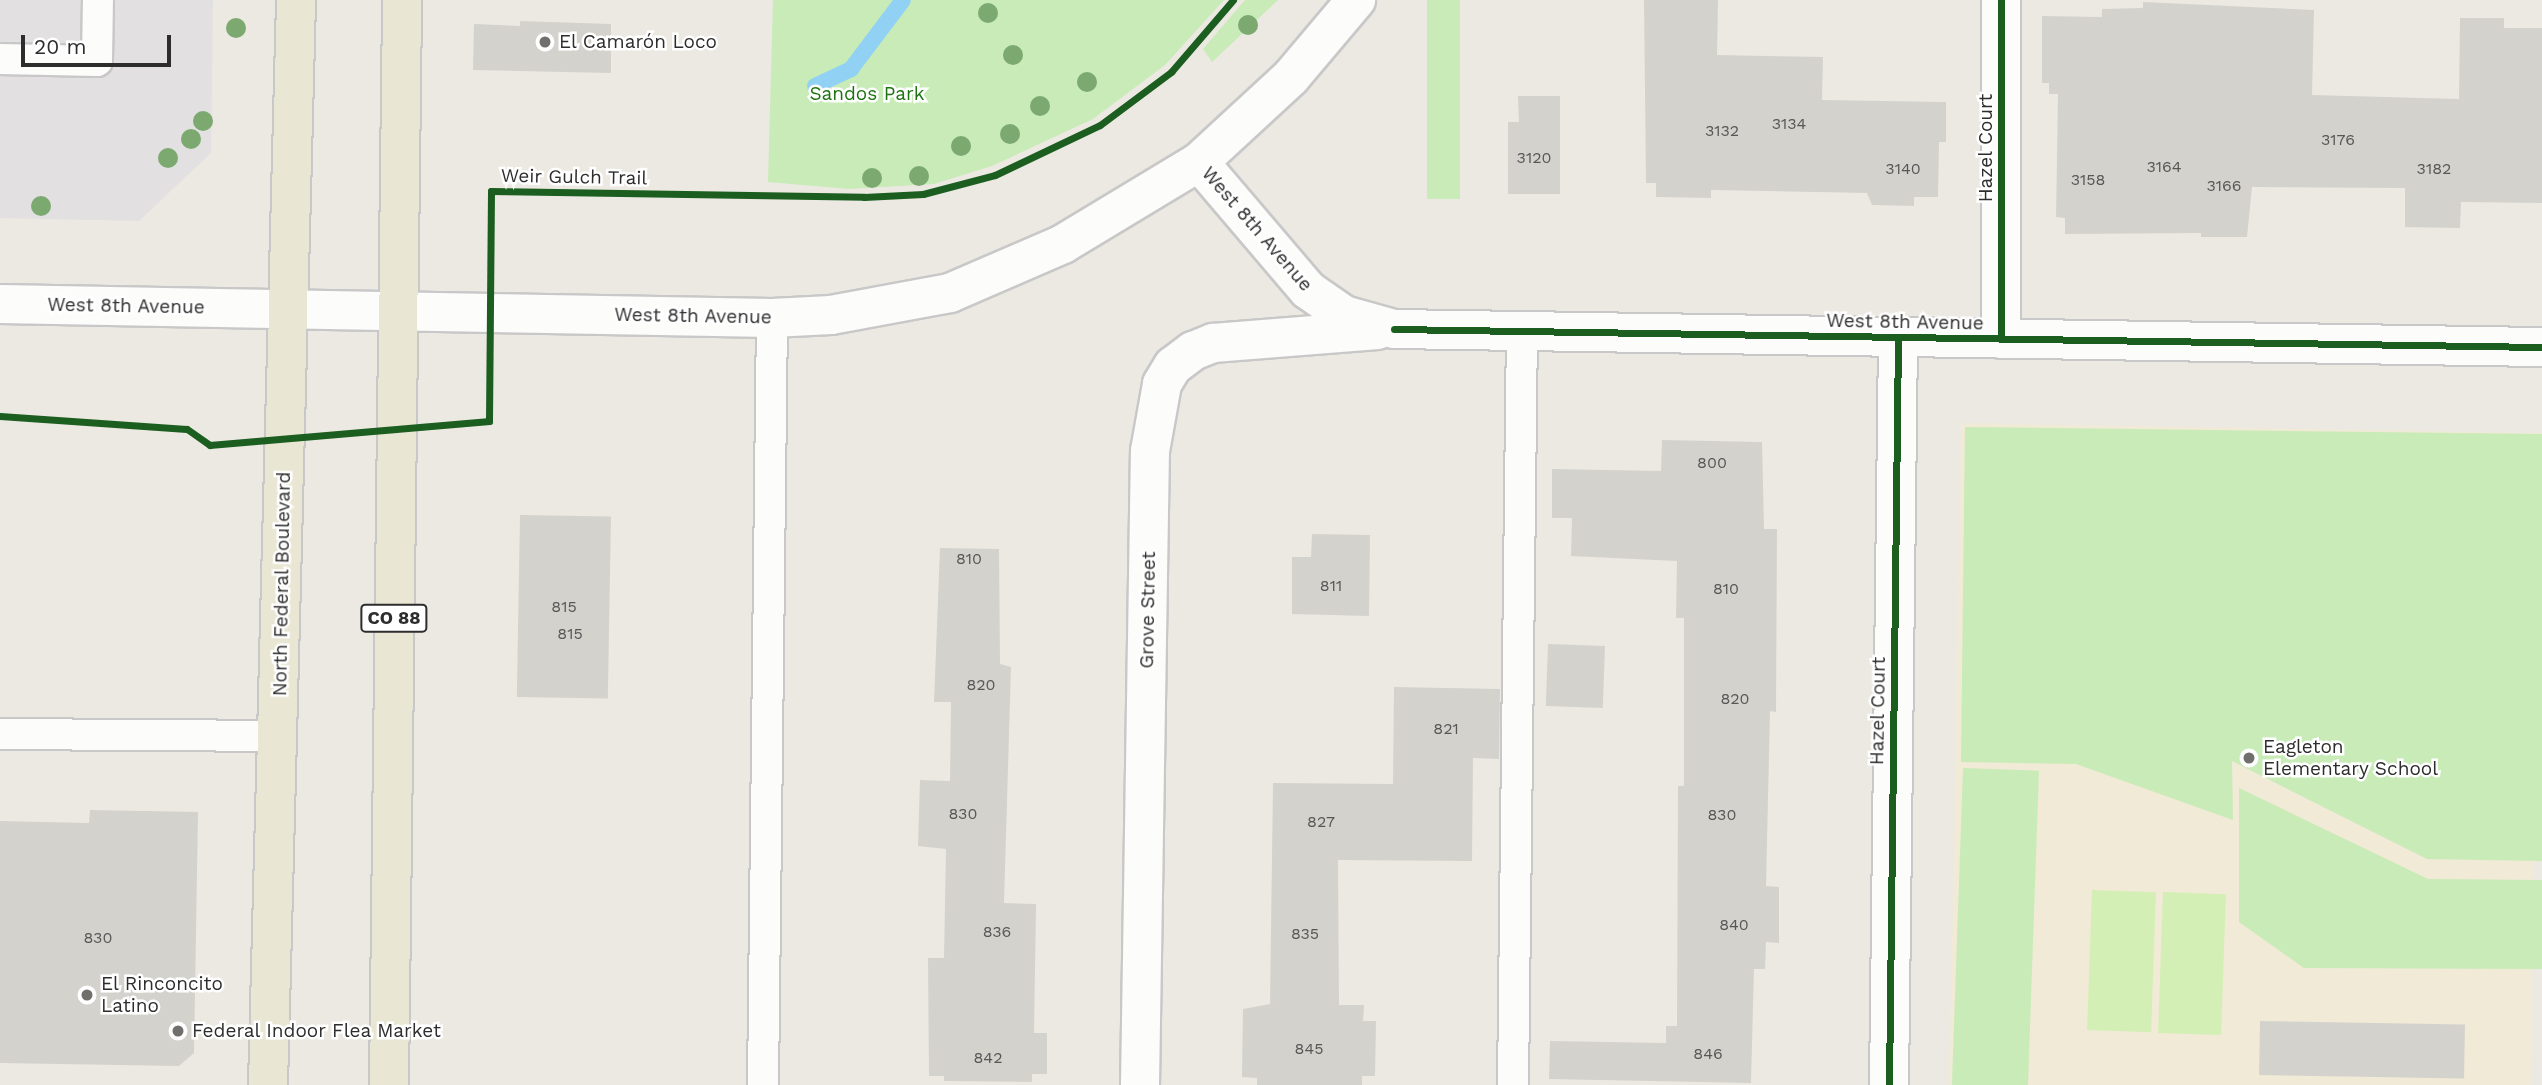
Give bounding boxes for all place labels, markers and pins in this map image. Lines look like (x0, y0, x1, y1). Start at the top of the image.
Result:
place label: El Camarón Loco (559, 31, 718, 53)
marker: El Camarón Loco (537, 34, 553, 50)
place label: Eagleton Elementary School (2263, 736, 2439, 780)
marker: Eagleton Elementary School (2241, 750, 2257, 766)
place label: El Rinconcito Latino (101, 973, 224, 1017)
marker: El Rinconcito Latino (79, 987, 95, 1003)
place label: Federal Indoor Flea Market (192, 1020, 442, 1042)
marker: Federal Indoor Flea Market (170, 1023, 186, 1039)

